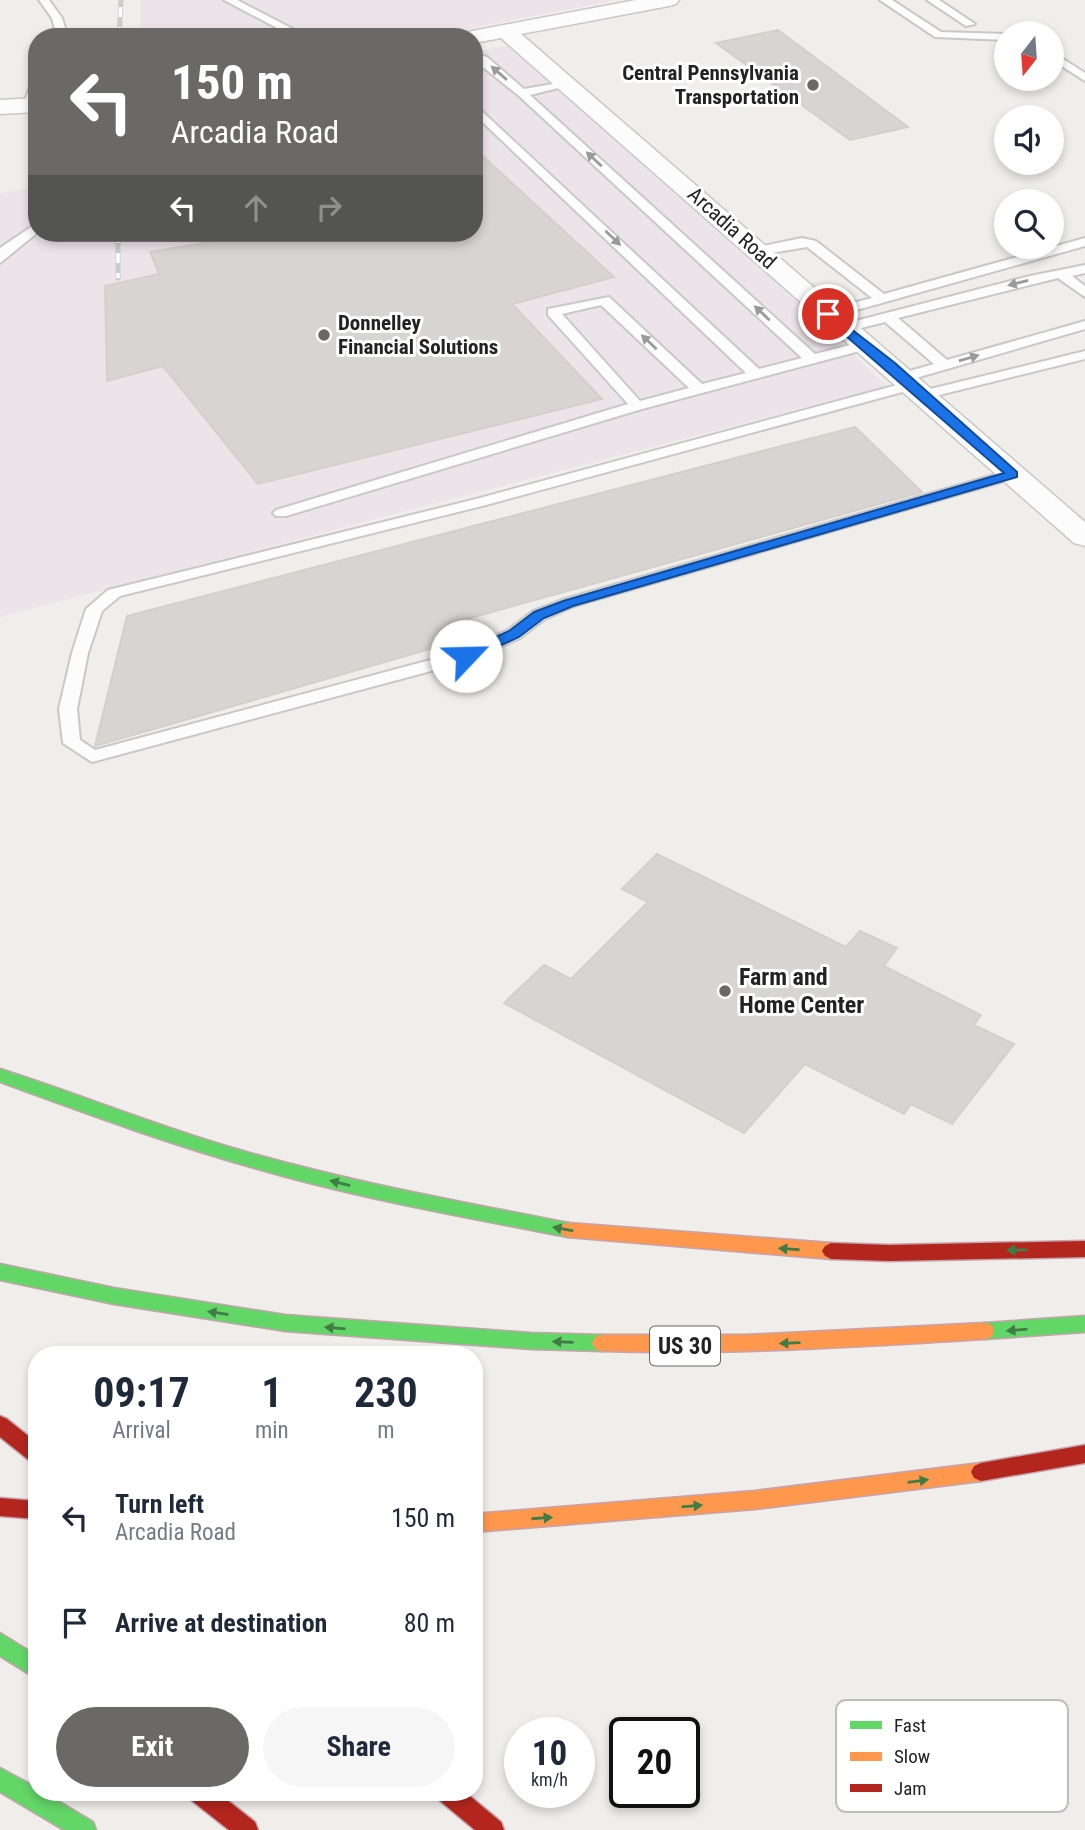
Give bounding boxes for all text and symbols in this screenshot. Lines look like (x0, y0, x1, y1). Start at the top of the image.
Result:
north arrow (994, 21, 1064, 91)
map controls (994, 21, 1064, 259)
text: 150 m (171, 54, 293, 111)
icon: left (56, 56, 147, 147)
place label: Central Pennsylvania Transportation (622, 61, 799, 109)
one-way arrow (490, 65, 508, 81)
marker: Central Pennsylvania Transportation (805, 77, 821, 93)
button: sound (994, 105, 1064, 175)
text: Arcadia Road (171, 113, 339, 151)
one-way arrow (585, 151, 603, 167)
street label: Arcadia Road (683, 182, 781, 274)
icon: left (164, 189, 202, 227)
icon: ahead (237, 189, 275, 227)
icon: right (310, 189, 348, 227)
button: search (994, 189, 1064, 259)
one-way arrow (604, 230, 621, 247)
one-way arrow (1007, 278, 1029, 289)
pin (798, 284, 858, 344)
icon: arrive (809, 295, 847, 333)
one-way arrow (753, 305, 771, 321)
place label: Donnelley Financial Solutions (338, 311, 498, 359)
marker: Donnelley Financial Solutions (316, 327, 332, 343)
one-way arrow (641, 335, 658, 351)
one-way arrow (959, 352, 980, 362)
position arrow (429, 619, 503, 693)
place label: Farm and Home Center (739, 963, 864, 1019)
marker: Farm and Home Center (717, 983, 733, 999)
one-way arrow (329, 1177, 351, 1188)
one-way arrow (552, 1223, 574, 1234)
one-way arrow (778, 1243, 800, 1254)
one-way arrow (1006, 1245, 1028, 1256)
one-way arrow (206, 1307, 228, 1318)
one-way arrow (324, 1322, 346, 1333)
one-way arrow (1006, 1325, 1028, 1336)
road number: US 30 (650, 1326, 720, 1366)
one-way arrow (551, 1336, 573, 1347)
one-way arrow (779, 1337, 801, 1348)
text: 09:17 (93, 1368, 190, 1417)
text: 1 (261, 1368, 282, 1417)
text: 230 (354, 1368, 418, 1417)
text: Arrival (112, 1417, 171, 1444)
text: min (255, 1417, 289, 1444)
text: m (377, 1417, 394, 1444)
one-way arrow (907, 1476, 929, 1487)
text: Turn left (115, 1489, 204, 1519)
icon: left (56, 1499, 94, 1537)
one-way arrow (681, 1501, 703, 1512)
text: 150 m (391, 1503, 455, 1533)
one-way arrow (532, 1512, 554, 1523)
text: Arcadia Road (115, 1519, 236, 1546)
icon: arrive (56, 1604, 94, 1642)
text: Arrive at destination (115, 1608, 327, 1638)
text: 80 m (404, 1608, 455, 1638)
legend (836, 1700, 1068, 1812)
button: Exit (56, 1707, 249, 1787)
button: Share (263, 1707, 455, 1787)
text: Fast (894, 1714, 926, 1737)
speed limit sign: 20 (609, 1717, 700, 1808)
text: 10 (532, 1733, 567, 1774)
text: Slow (894, 1745, 930, 1768)
text: km/h (531, 1769, 568, 1790)
text: Jam (894, 1777, 927, 1800)

